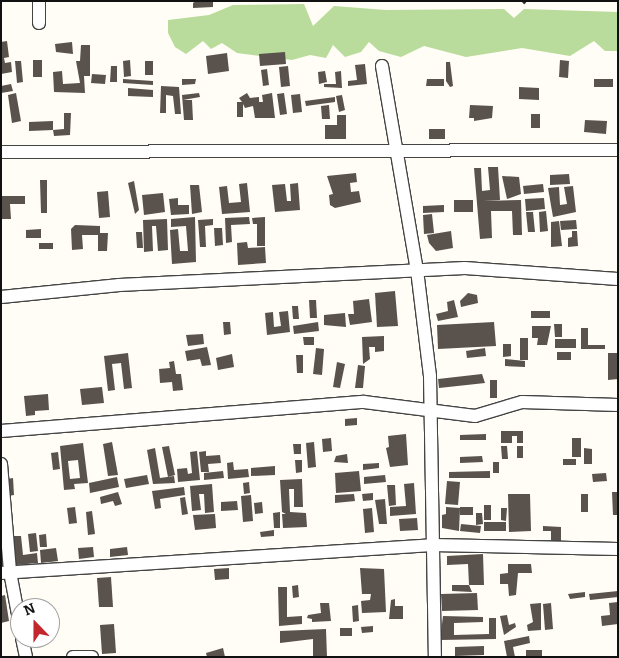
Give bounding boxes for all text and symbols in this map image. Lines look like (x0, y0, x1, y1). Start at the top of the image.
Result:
north arrow (10, 598, 60, 648)
text: N (21, 600, 38, 619)

